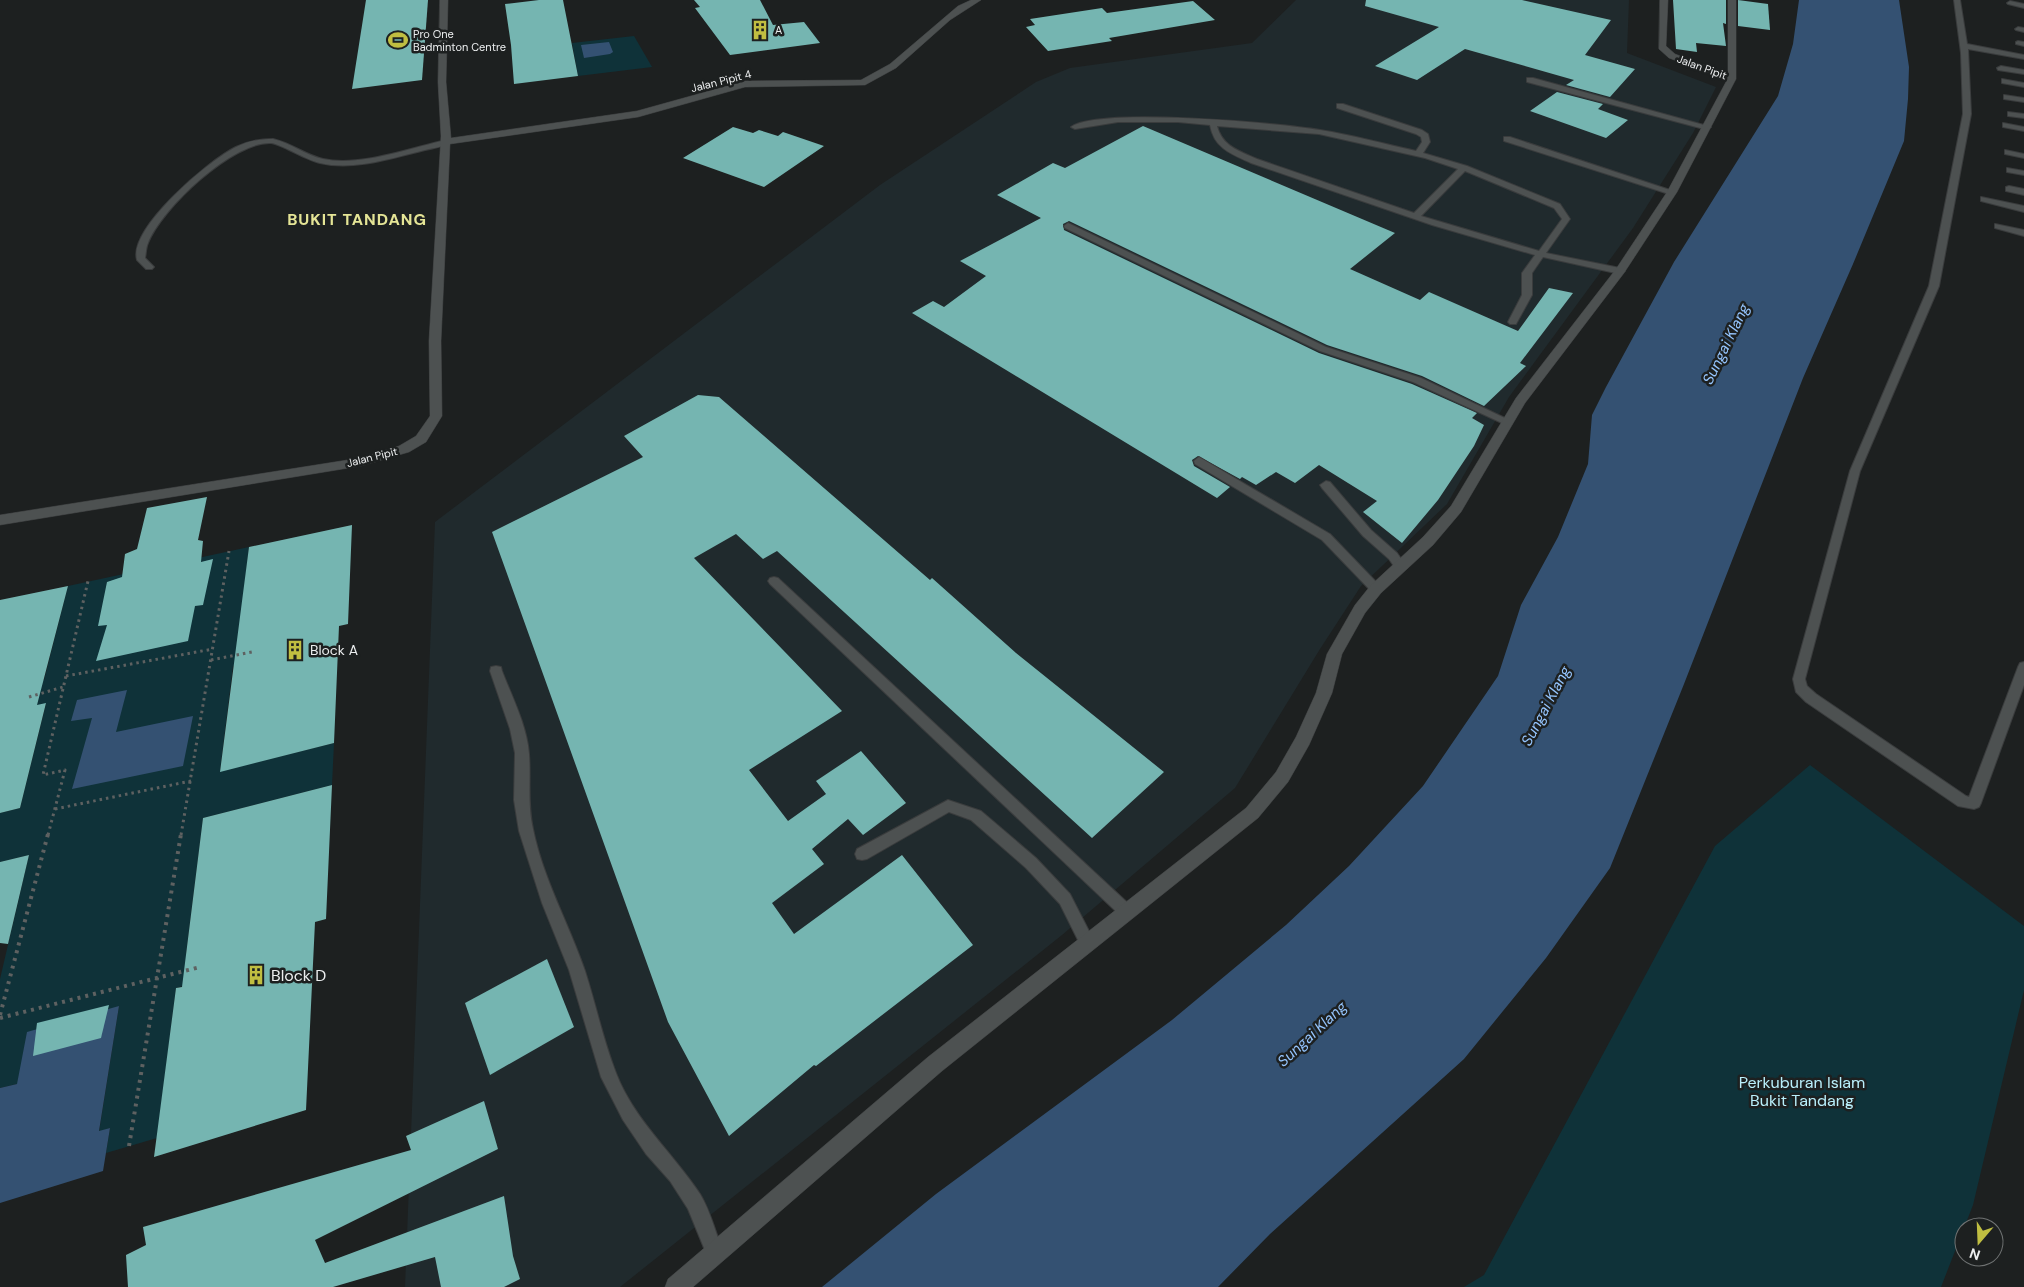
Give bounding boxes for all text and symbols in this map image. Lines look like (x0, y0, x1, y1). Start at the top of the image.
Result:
building icon: A (749, 19, 771, 41)
place label: A (775, 23, 782, 37)
place label: Pro One Badminton Centre (413, 27, 506, 54)
sports icon: Pro One Badminton Centre (387, 29, 409, 51)
street label: Jalan Pipit (1675, 52, 1729, 82)
street label: Jalan Pipit 4 (689, 67, 753, 95)
district label: BUKIT TANDANG (287, 209, 427, 230)
water label: Sungai Klang (1698, 300, 1755, 388)
street label: Jalan Pipit (345, 444, 399, 470)
building icon: Block A (284, 639, 306, 661)
place label: Block A (310, 641, 358, 659)
water label: Sungai Klang (1517, 662, 1576, 749)
building icon: Block D (245, 964, 267, 986)
place label: Block D (271, 965, 326, 986)
water label: Sungai Klang (1273, 996, 1351, 1071)
park label: Perkuburan Islam Bukit Tandang (1739, 1072, 1865, 1111)
north arrow (1954, 1217, 2004, 1267)
text: N (1967, 1244, 1983, 1264)

